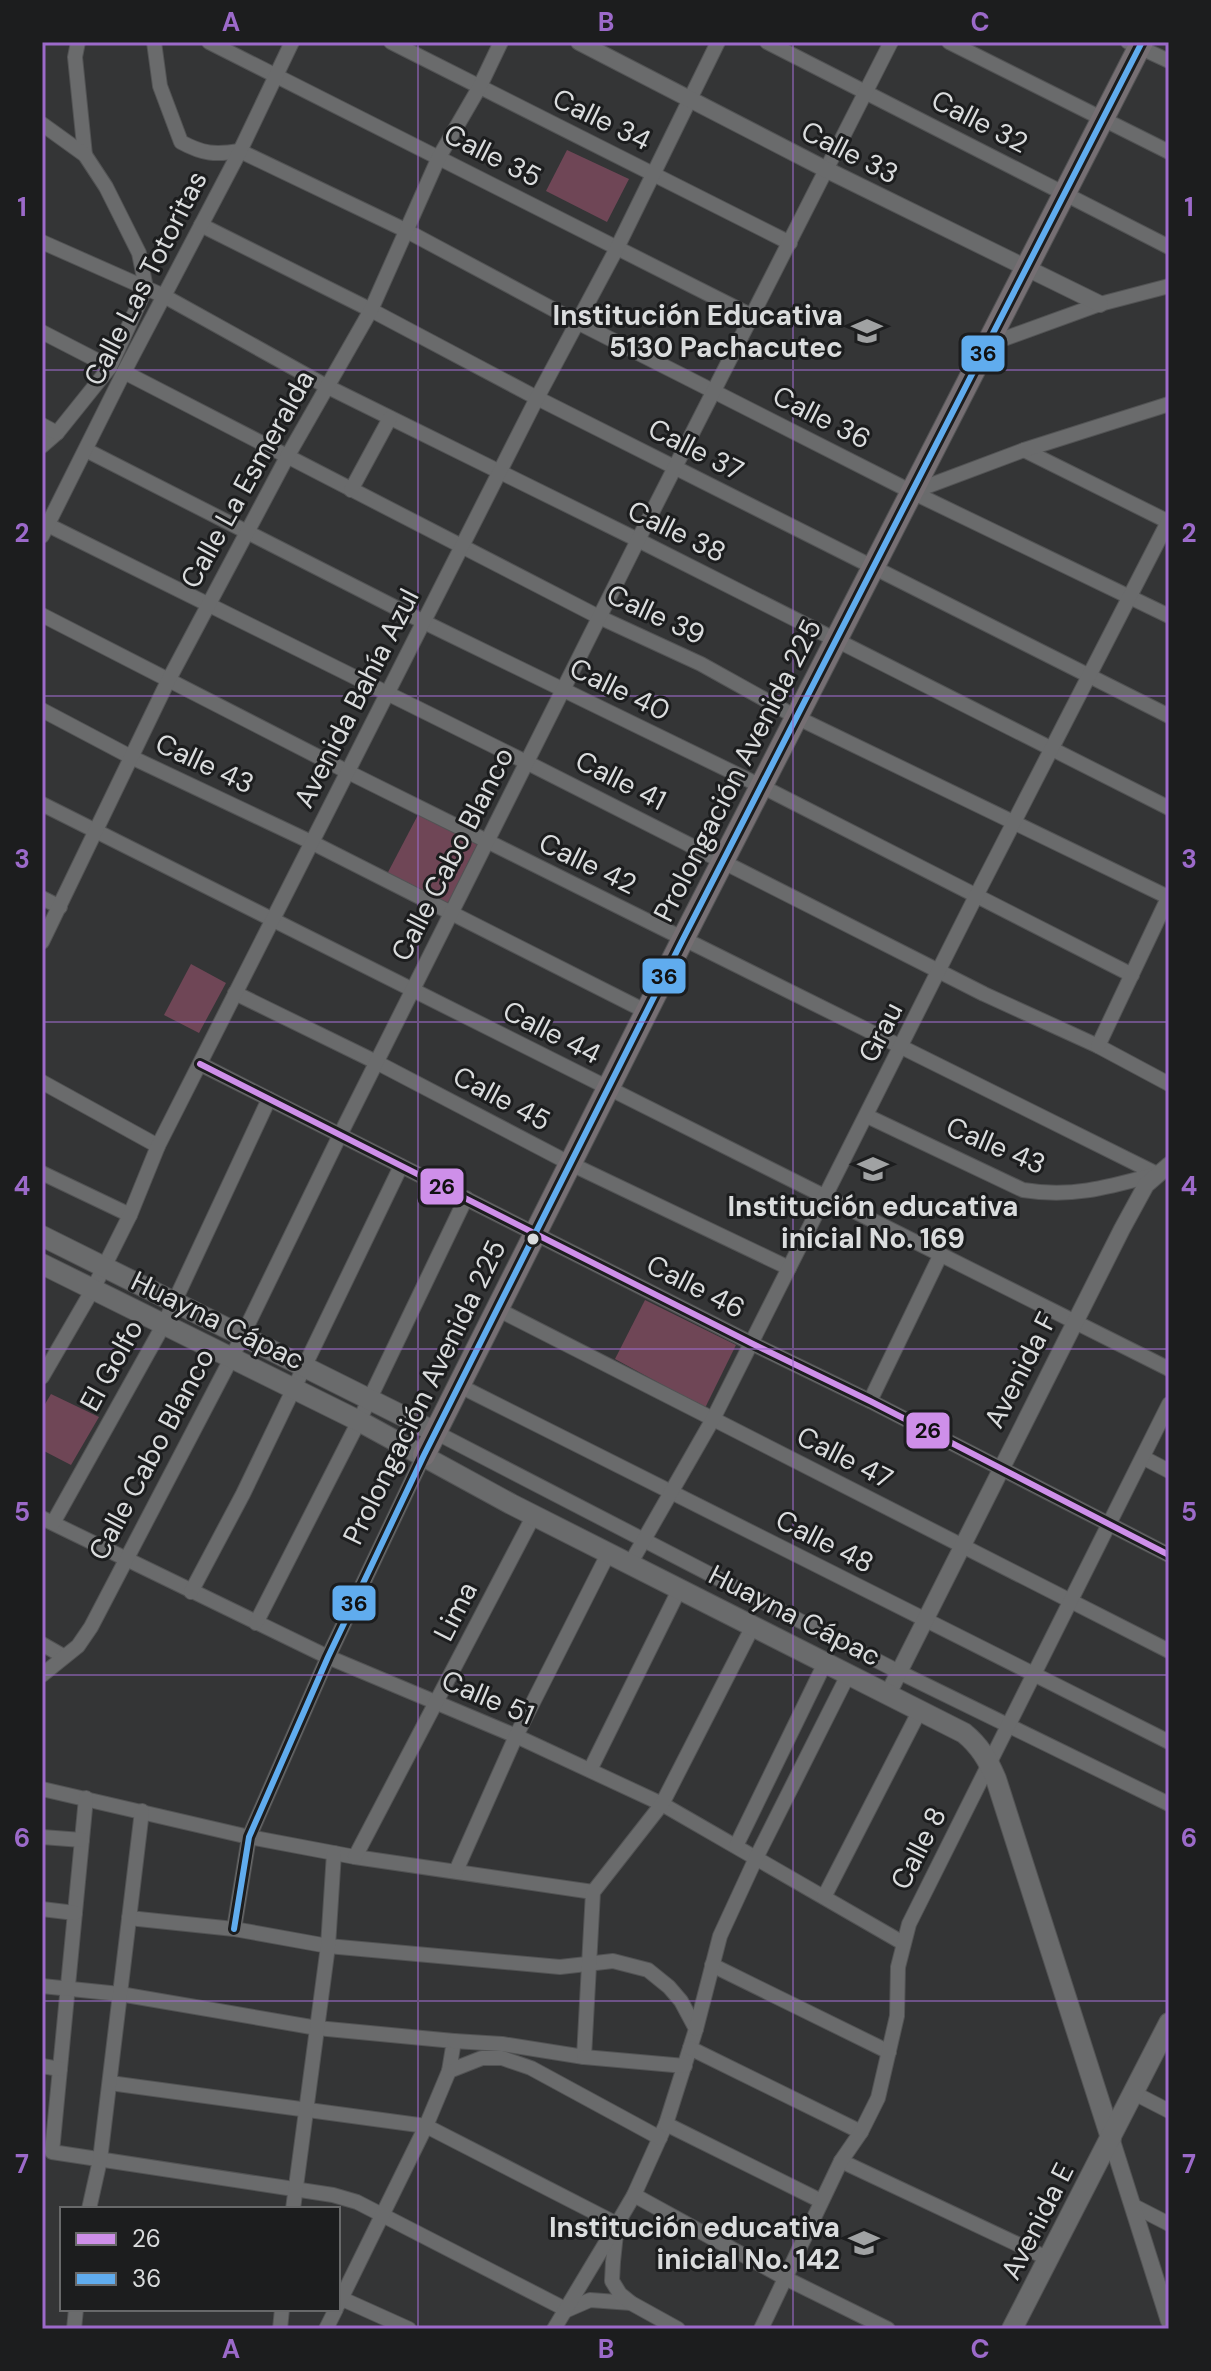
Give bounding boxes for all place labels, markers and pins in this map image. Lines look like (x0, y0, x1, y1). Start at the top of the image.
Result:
place label: Institución Educativa 5130 Pachacutec (553, 297, 843, 366)
school or university icon: Institución Educativa 5130 Pachacutec (850, 314, 884, 348)
school or university icon: Institución educativa inicial No. 169 (856, 1152, 890, 1186)
place label: Institución educativa inicial No. 169 (727, 1188, 1019, 1257)
unlabelled marker (525, 1231, 541, 1247)
place label: Institución educativa inicial No. 142 (549, 2209, 840, 2278)
school or university icon: Institución educativa inicial No. 142 (847, 2226, 881, 2260)

